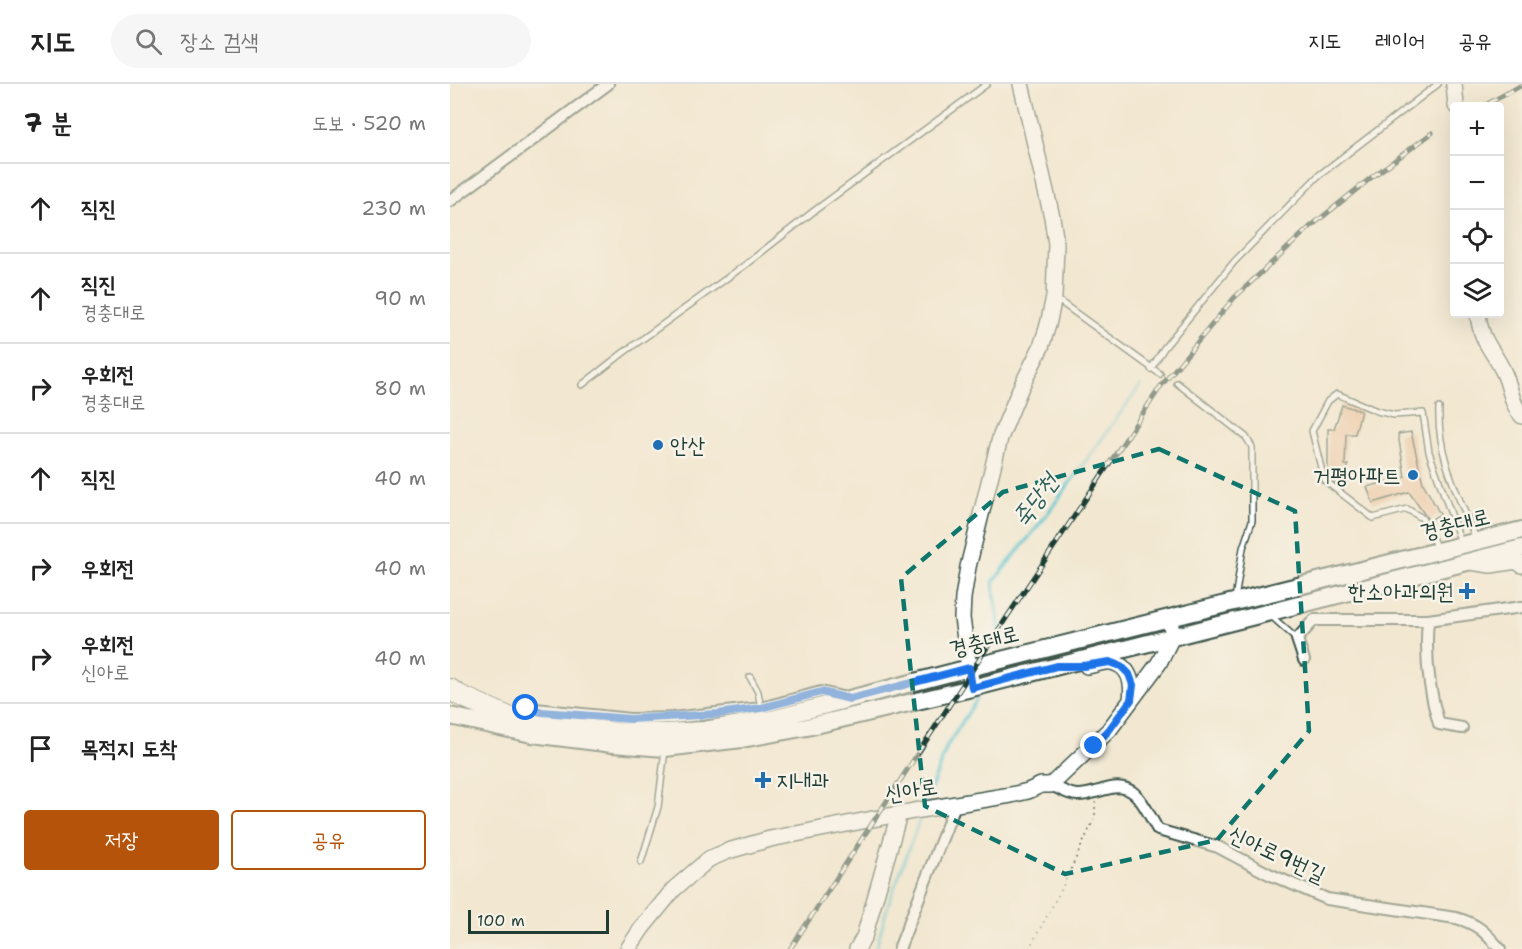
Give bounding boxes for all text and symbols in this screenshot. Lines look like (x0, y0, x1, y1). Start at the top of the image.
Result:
search box (111, 14, 531, 68)
text: 지도 (30, 22, 75, 60)
icon: search (132, 25, 165, 58)
text: 장소 검색 (180, 27, 258, 56)
text: 지도 (1308, 27, 1342, 55)
text: 레이어 (1375, 27, 1425, 55)
text: 공유 (1458, 27, 1492, 55)
map controls (1450, 102, 1504, 318)
button: + (1450, 102, 1504, 156)
text: 7 분 (24, 105, 72, 140)
text: 도보 · 520 m (312, 110, 426, 136)
button: − (1450, 156, 1504, 210)
icon: ahead (24, 192, 57, 225)
text: 직진 (81, 194, 116, 223)
text: 230 m (361, 195, 426, 221)
button: locate (1450, 210, 1504, 264)
button: layers (1450, 264, 1504, 318)
text: 직진 (81, 270, 116, 299)
icon: ahead (24, 282, 57, 315)
text: 90 m (374, 285, 426, 311)
text: 경충대로 (81, 299, 145, 325)
text: 우회전 (81, 360, 134, 389)
icon: right (24, 372, 57, 405)
text: 80 m (374, 375, 426, 401)
text: 경충대로 (81, 389, 145, 415)
place label: 안산 (670, 431, 705, 460)
marker: 안산 (651, 438, 665, 452)
place label: 거평아파트 (1312, 461, 1401, 490)
icon: ahead (24, 462, 57, 495)
text: 직진 (81, 464, 116, 493)
text: 40 m (374, 465, 426, 491)
water label: 죽당천 (1005, 465, 1067, 533)
marker: 거평아파트 (1406, 468, 1420, 482)
street label: 경충대로 (1417, 501, 1493, 547)
icon: right (24, 552, 57, 585)
text: 우회전 (81, 554, 134, 583)
text: 40 m (374, 555, 426, 581)
place label: 한소아과의원 (1348, 577, 1454, 606)
marker: 한소아과의원 (1458, 582, 1476, 600)
street label: 경충대로 (946, 618, 1022, 664)
text: 우회전 (81, 630, 134, 659)
icon: right (24, 642, 57, 675)
text: 40 m (374, 645, 426, 671)
text: 신아로 (81, 659, 129, 685)
route start (512, 694, 538, 720)
icon: arrive (24, 732, 57, 765)
route end (1080, 732, 1106, 758)
text: 목적지 도착 (81, 734, 177, 763)
place label: 지내과 (776, 766, 829, 795)
marker: 지내과 (754, 771, 772, 789)
street label: 신아로 (883, 772, 939, 808)
button: 저장 (24, 810, 219, 870)
button: 공유 (231, 810, 426, 870)
street label: 신아로9번길 (1224, 819, 1330, 889)
scale bar (468, 907, 609, 934)
text: 100 m (477, 910, 525, 931)

